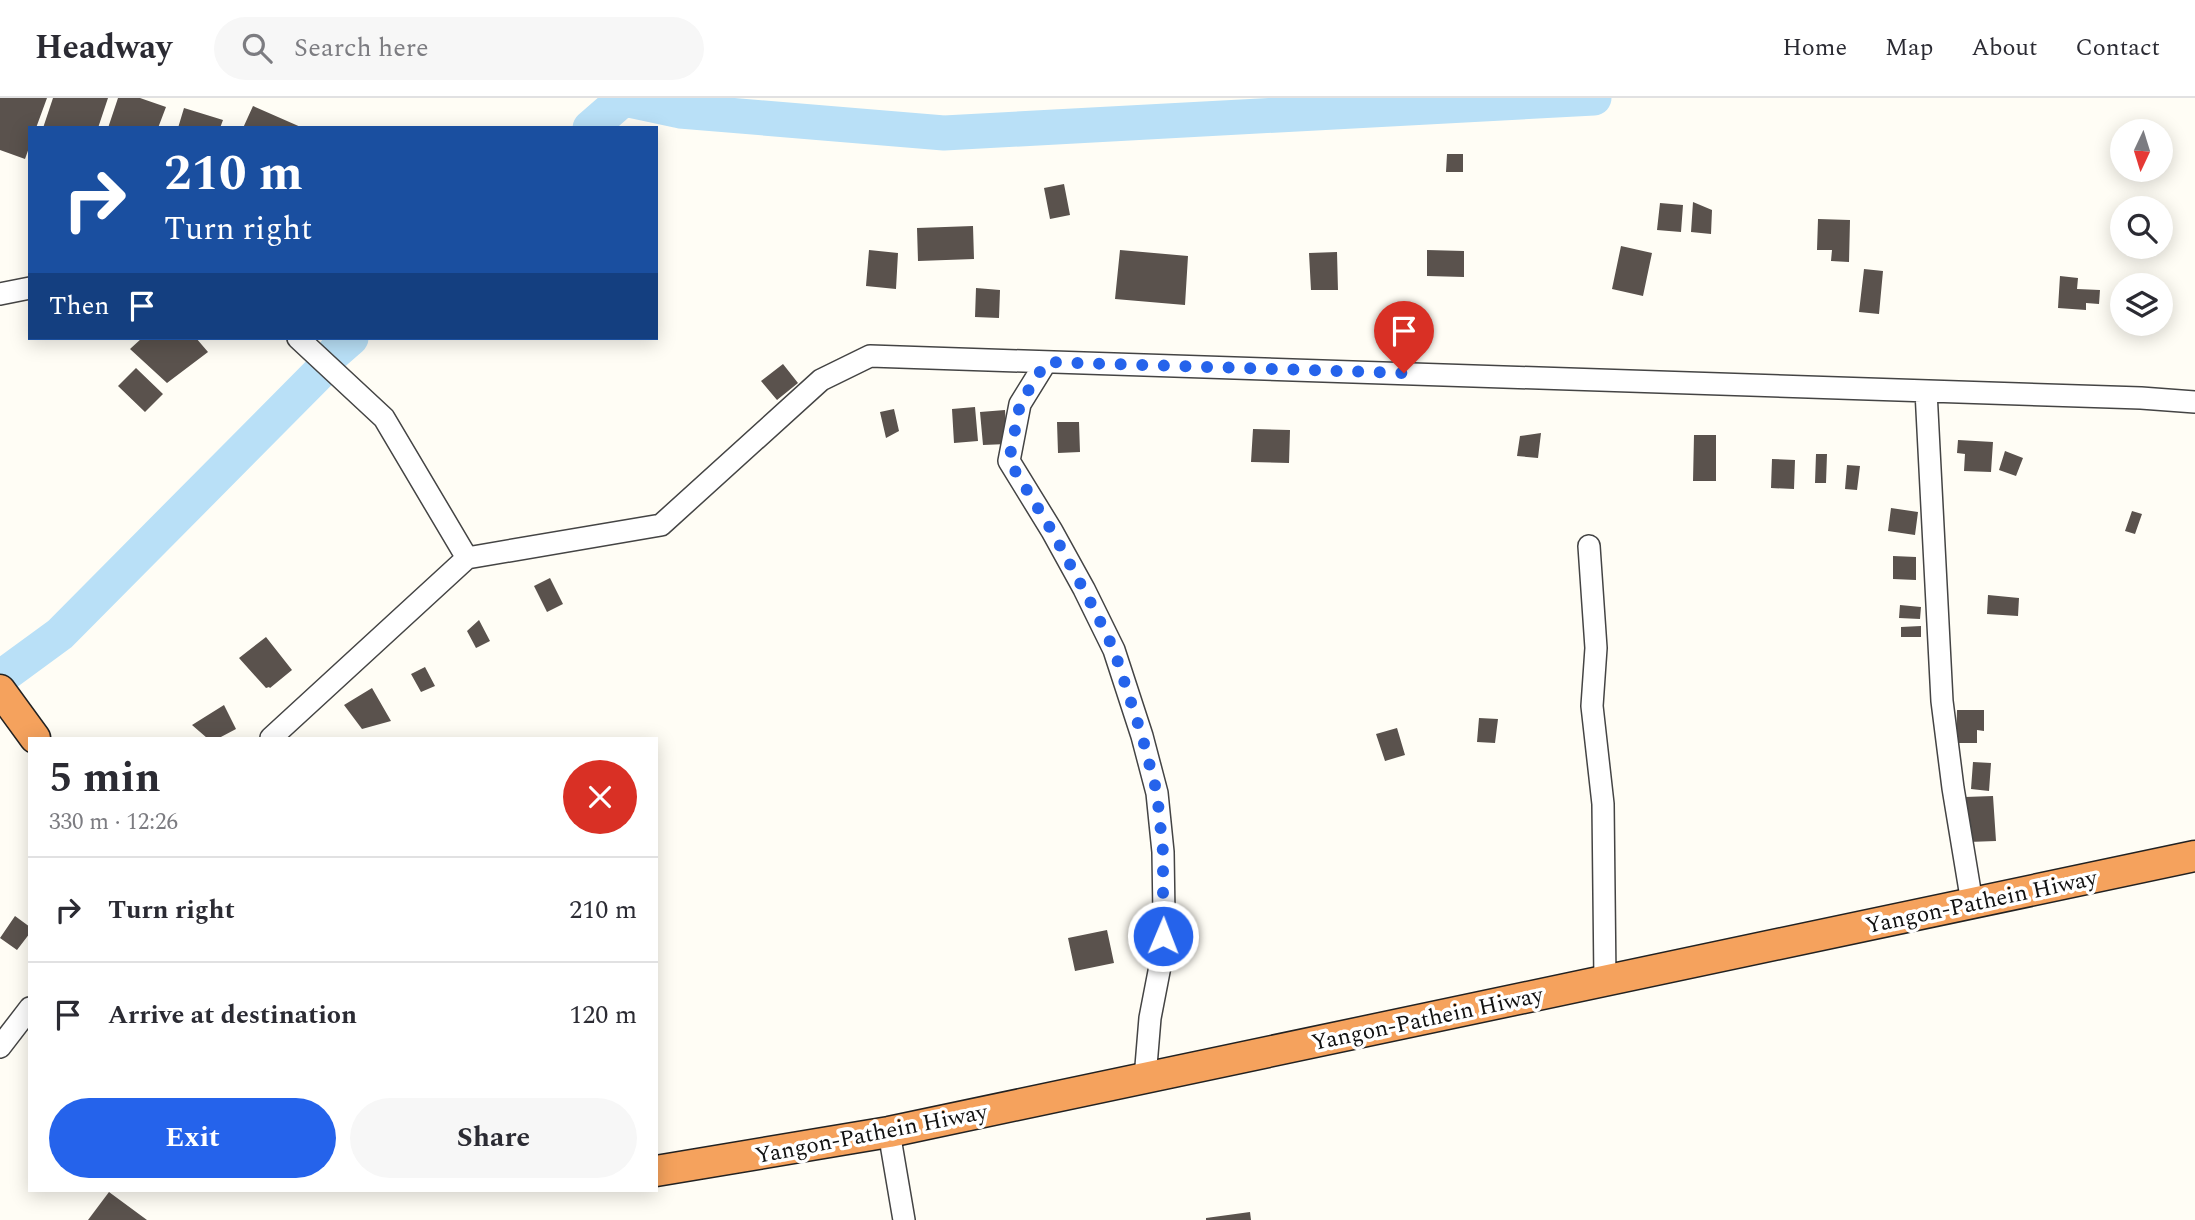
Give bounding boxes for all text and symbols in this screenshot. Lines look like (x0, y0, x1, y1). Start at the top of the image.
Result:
search box (214, 17, 704, 80)
text: Headway (35, 23, 172, 73)
text: Search here (294, 28, 429, 68)
icon: search (238, 29, 276, 67)
text: Home (1782, 30, 1847, 66)
text: Map (1885, 30, 1933, 66)
text: About (1971, 30, 2037, 66)
text: Contact (2075, 30, 2160, 66)
north arrow (2110, 119, 2174, 182)
map controls (2110, 119, 2173, 336)
text: 210 m (164, 137, 303, 212)
icon: right (49, 154, 140, 245)
button: search (2110, 196, 2173, 259)
text: Turn right (164, 205, 312, 254)
button: layers (2110, 273, 2173, 336)
text: Then (49, 286, 109, 326)
icon: arrive (123, 287, 161, 325)
pin (1374, 301, 1434, 373)
icon: arrive (1385, 312, 1423, 350)
text: 5 min (49, 747, 161, 810)
button: close (563, 760, 637, 834)
text: 330 m · 12:26 (49, 805, 178, 840)
street label: Yangon-Pathein Hiway (1862, 861, 2101, 944)
text: Turn right (108, 890, 235, 930)
text: 210 m (569, 890, 637, 930)
icon: right (49, 891, 87, 929)
position arrow (1126, 899, 1200, 973)
street label: Yangon-Pathein Hiway (1308, 978, 1547, 1061)
text: Arrive at destination (108, 995, 357, 1035)
text: 120 m (569, 995, 637, 1035)
icon: arrive (49, 996, 87, 1034)
street label: Yangon-Pathein Hiway (752, 1095, 991, 1174)
button: Exit (49, 1098, 336, 1178)
button: Share (350, 1098, 637, 1178)

